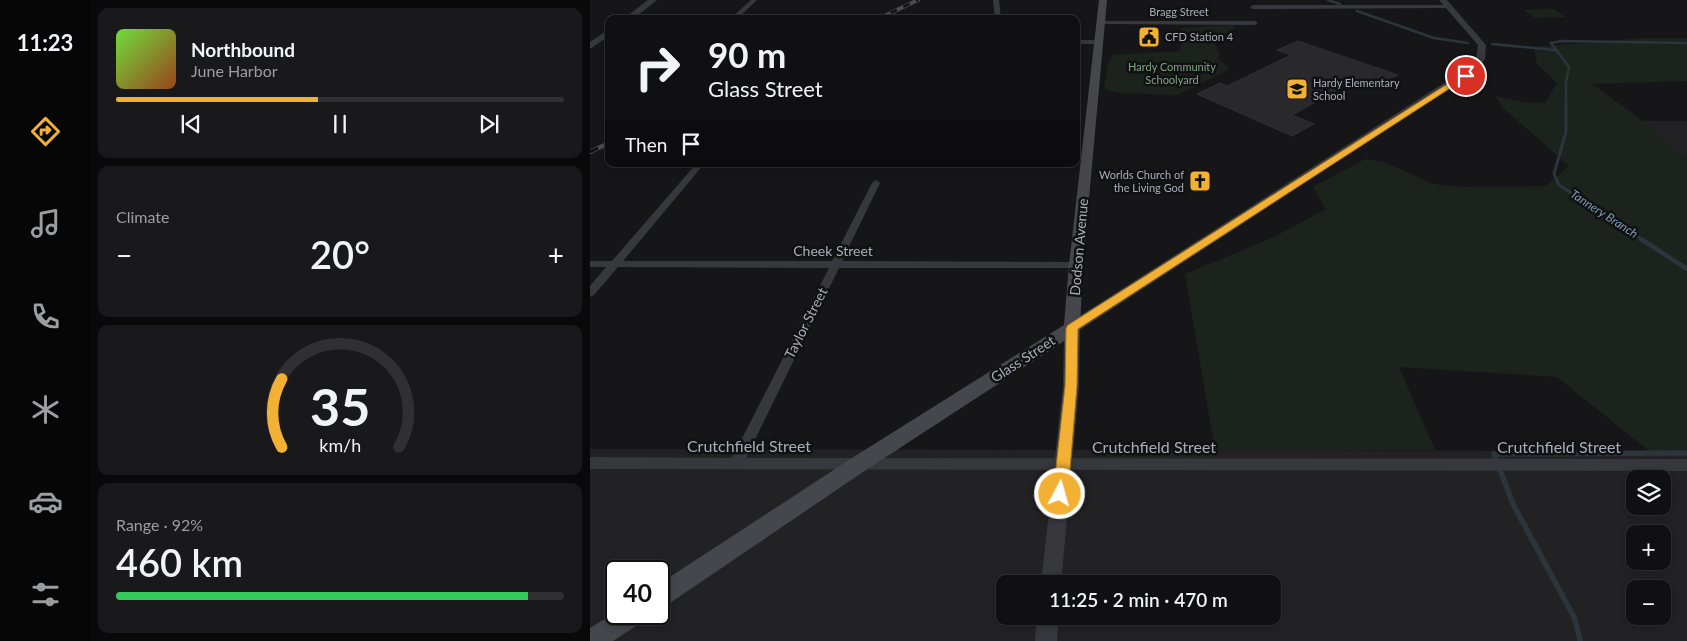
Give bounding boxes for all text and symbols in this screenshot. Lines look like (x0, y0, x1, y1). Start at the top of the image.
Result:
street label: Bragg Street (1149, 5, 1209, 18)
public building icon: CFD Station 4 (1137, 25, 1161, 49)
text: 11:23 (17, 29, 73, 56)
place label: CFD Station 4 (1165, 30, 1234, 43)
text: 90 m (708, 33, 786, 75)
icon: right (625, 35, 690, 100)
text: Northbound (191, 38, 295, 61)
pin (1445, 55, 1487, 97)
park label: Hardy Community Schoolyard (1128, 60, 1216, 86)
text: June Harbor (191, 61, 278, 80)
icon: arrive (1452, 62, 1480, 90)
text: Glass Street (708, 75, 823, 102)
place label: Hardy Elementary School (1313, 76, 1400, 102)
school or university icon: Hardy Elementary School (1285, 77, 1309, 101)
icon: previous (177, 110, 205, 138)
icon: pause (326, 110, 354, 138)
icon: next (475, 110, 503, 138)
icon: directions (28, 114, 63, 149)
icon: arrive (677, 130, 705, 158)
text: Then (625, 133, 667, 156)
place label: Worlds Church of the Living God (1099, 168, 1184, 194)
church icon: Worlds Church of the Living God (1188, 169, 1212, 193)
water label: Tannery Branch (1568, 186, 1641, 241)
street label: Dodson Avenue (1066, 198, 1091, 296)
icon: music (28, 206, 63, 241)
text: Climate (116, 207, 169, 226)
text: 20° (310, 231, 370, 277)
text: − (116, 238, 132, 272)
text: + (548, 238, 564, 272)
street label: Cheek Street (793, 242, 873, 259)
street label: Taylor Street (780, 285, 831, 361)
icon: phone (28, 299, 63, 334)
street label: Glass Street (987, 332, 1058, 386)
text: 35 (310, 375, 370, 437)
icon: climate (28, 392, 63, 427)
text: km/h (319, 434, 361, 456)
street label: Crutchfield Street (687, 436, 811, 455)
street label: Crutchfield Street (1092, 437, 1216, 456)
street label: Crutchfield Street (1497, 437, 1621, 456)
position arrow (1033, 467, 1085, 519)
map controls (1626, 470, 1671, 625)
button: layers (1626, 470, 1671, 515)
icon: car (28, 484, 63, 519)
text: Range · 92% (116, 515, 203, 534)
button: + (1626, 525, 1671, 570)
text: 460 km (116, 539, 243, 585)
speed limit sign: 40 (605, 560, 670, 625)
icon: filters (28, 577, 63, 612)
button: − (1626, 580, 1671, 625)
text: 11:25 · 2 min · 470 m (1049, 588, 1228, 611)

